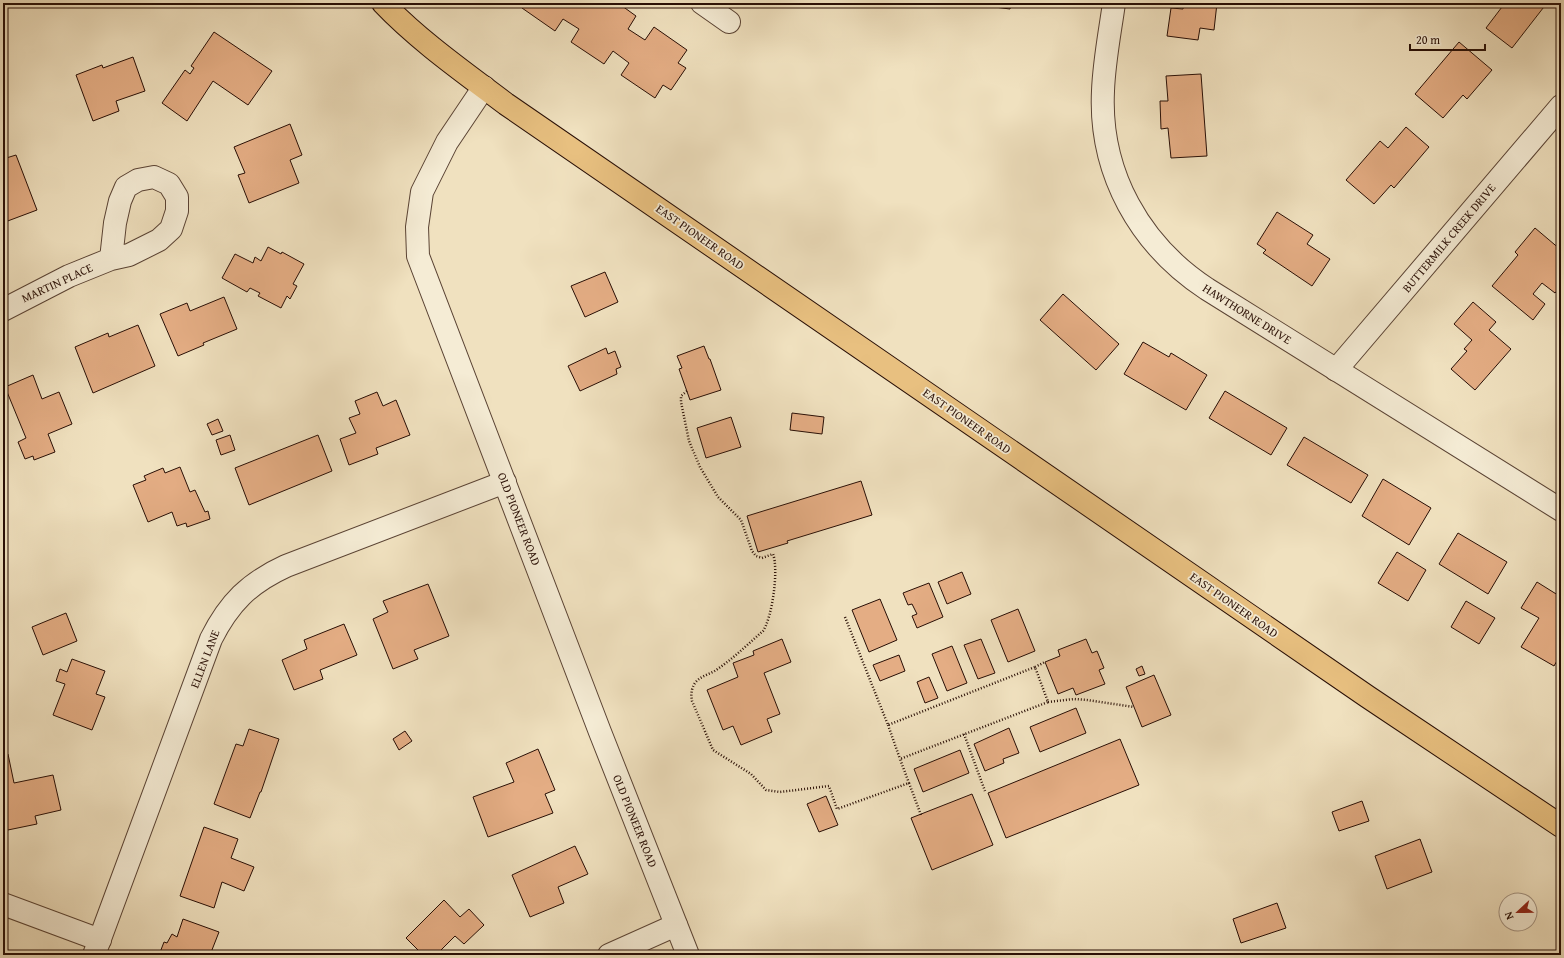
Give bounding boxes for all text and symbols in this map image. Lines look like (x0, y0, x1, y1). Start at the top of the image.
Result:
scale bar (1410, 26, 1485, 52)
text: 20 m (1416, 31, 1440, 48)
street label: BUTTERMILK CREEK DRIVE (1398, 180, 1499, 296)
street label: EAST PIONEER ROAD (653, 200, 748, 273)
street label: MARTIN PLACE (18, 259, 95, 306)
street label: HAWTHORNE DRIVE (1200, 279, 1295, 348)
street label: EAST PIONEER ROAD (920, 384, 1015, 457)
street label: OLD PIONEER ROAD (494, 470, 545, 568)
street label: EAST PIONEER ROAD (1187, 568, 1282, 641)
street label: ELLEN LANE (186, 627, 223, 691)
street label: OLD PIONEER ROAD (609, 772, 662, 870)
north arrow (1498, 892, 1538, 932)
text: N (1500, 909, 1518, 922)

